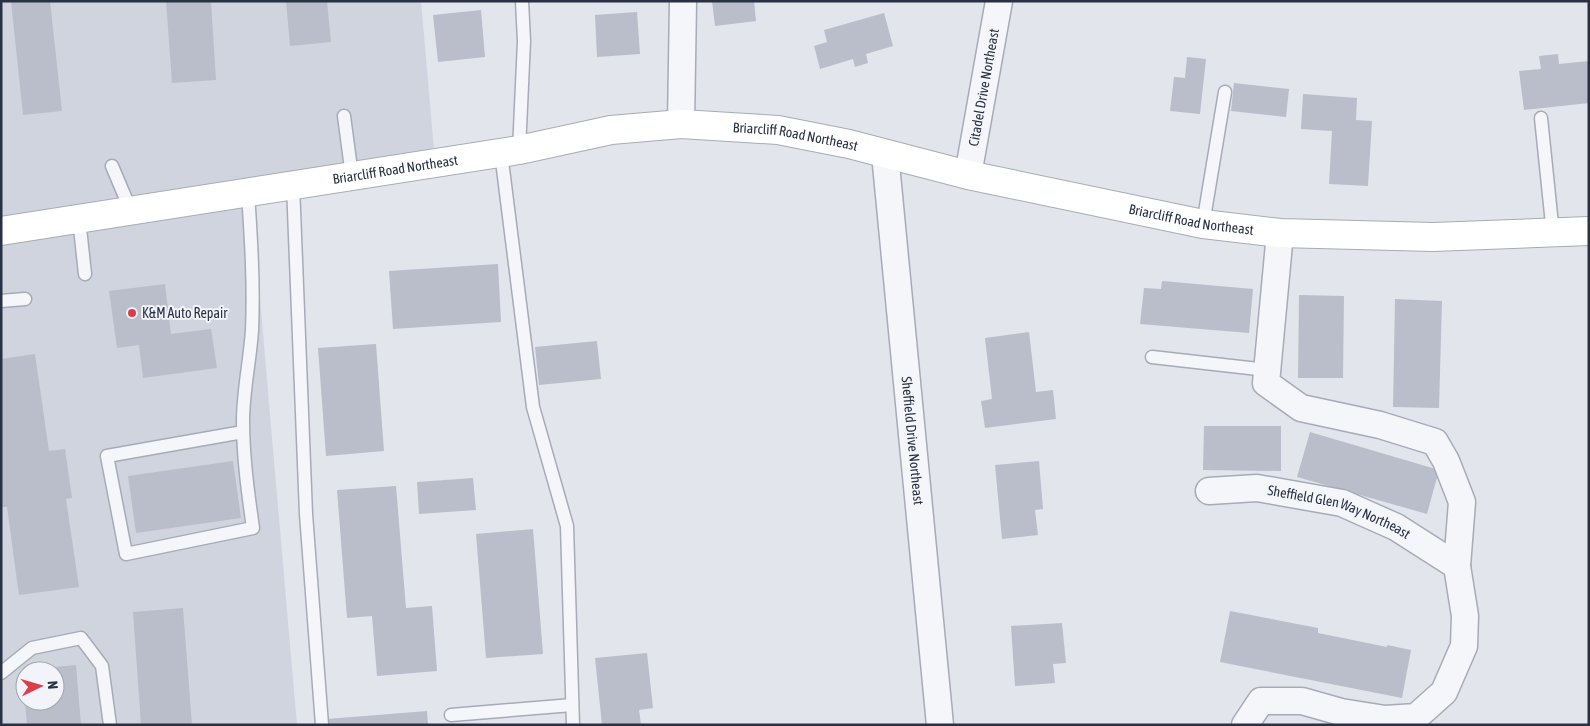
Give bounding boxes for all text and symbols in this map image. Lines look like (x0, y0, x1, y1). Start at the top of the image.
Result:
street label: Citadel Drive Northeast (965, 27, 1002, 148)
street label: Briarcliff Road Northeast (732, 119, 860, 154)
street label: Briarcliff Road Northeast (331, 152, 459, 187)
street label: Briarcliff Road Northeast (1127, 201, 1255, 238)
place label: K&M Auto Repair (142, 305, 228, 321)
marker: K&M Auto Repair (126, 307, 138, 319)
street label: Sheffield Drive Northeast (898, 376, 927, 506)
street label: Sheffield Glen Way Northeast (1266, 482, 1413, 542)
north arrow (15, 661, 65, 711)
text: N (45, 680, 61, 690)

